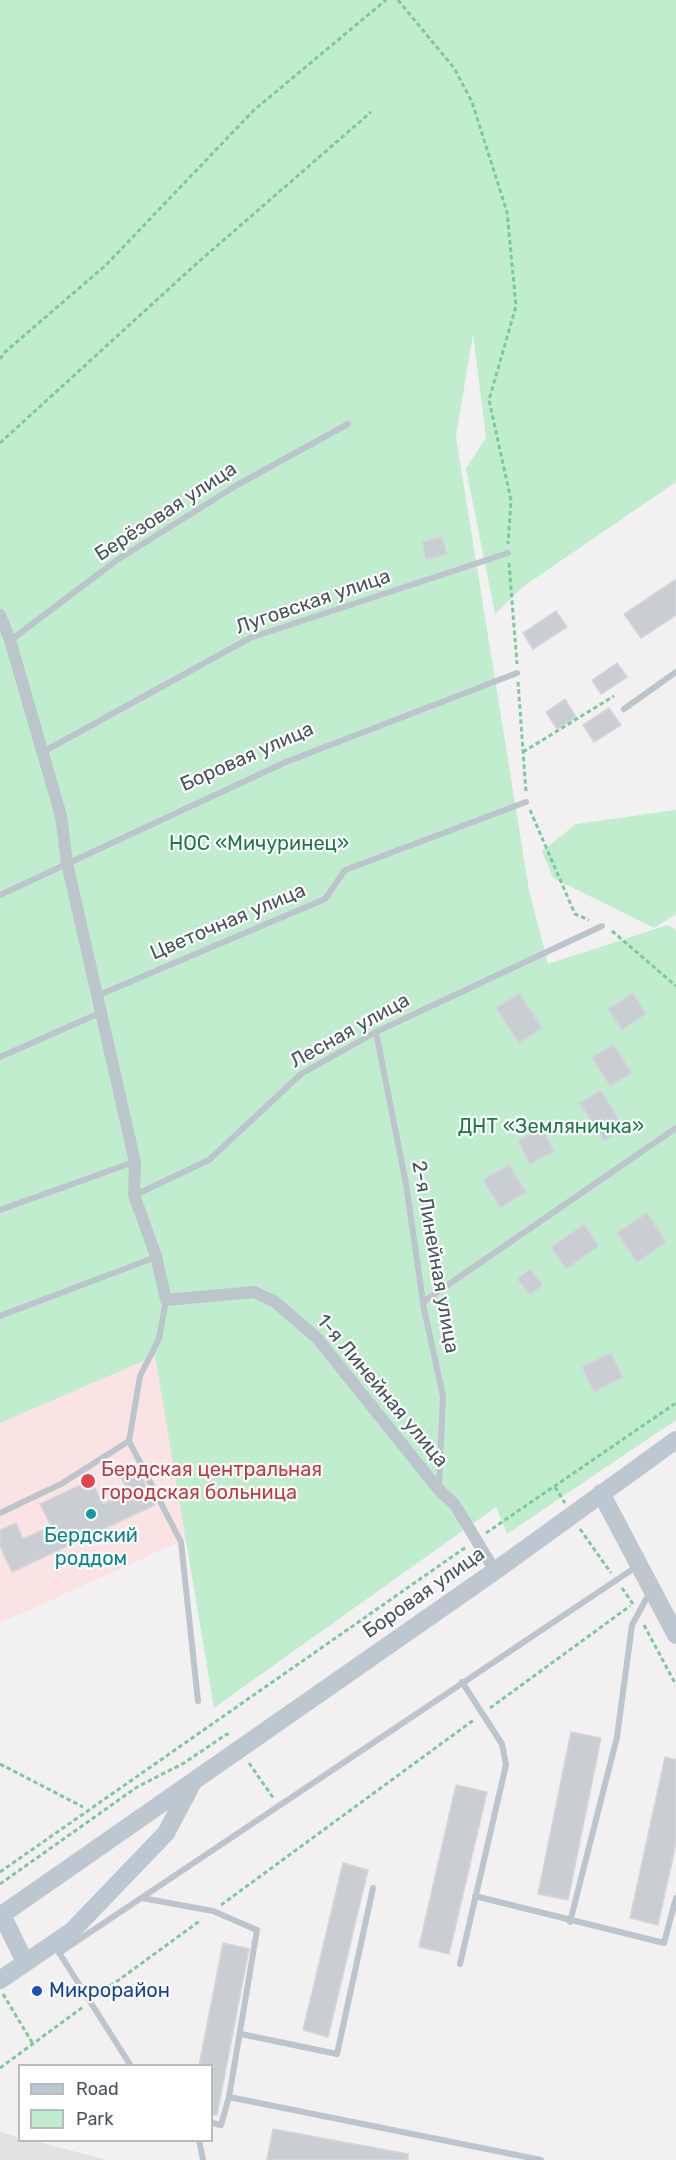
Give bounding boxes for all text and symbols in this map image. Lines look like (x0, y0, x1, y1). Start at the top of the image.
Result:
street label: Берёзовая улица (91, 457, 241, 567)
street label: Луговская улица (232, 564, 394, 640)
street label: Боровая улица (177, 717, 317, 797)
park label: НОС «Мичуринец» (169, 832, 349, 856)
street label: Цветочная улица (147, 878, 309, 966)
street label: Лесная улица (286, 988, 414, 1074)
park label: ДНТ «Земляничка» (458, 1115, 644, 1139)
street label: 2-я Линейная улица (406, 1159, 464, 1355)
street label: 1-я Линейная улица (311, 1310, 453, 1472)
place label: Бердская центральная городская больница (101, 1458, 322, 1505)
marker: Бердская центральная городская больница (79, 1472, 97, 1490)
marker: Бердский роддом (84, 1507, 98, 1521)
place label: Бердский роддом (44, 1524, 138, 1571)
street label: Боровая улица (358, 1542, 490, 1644)
place label: Микрорайон (49, 1979, 170, 2003)
marker: Микрорайон (30, 1984, 44, 1998)
legend (18, 2064, 213, 2142)
text: Road (76, 2078, 119, 2100)
text: Park (76, 2108, 113, 2130)

